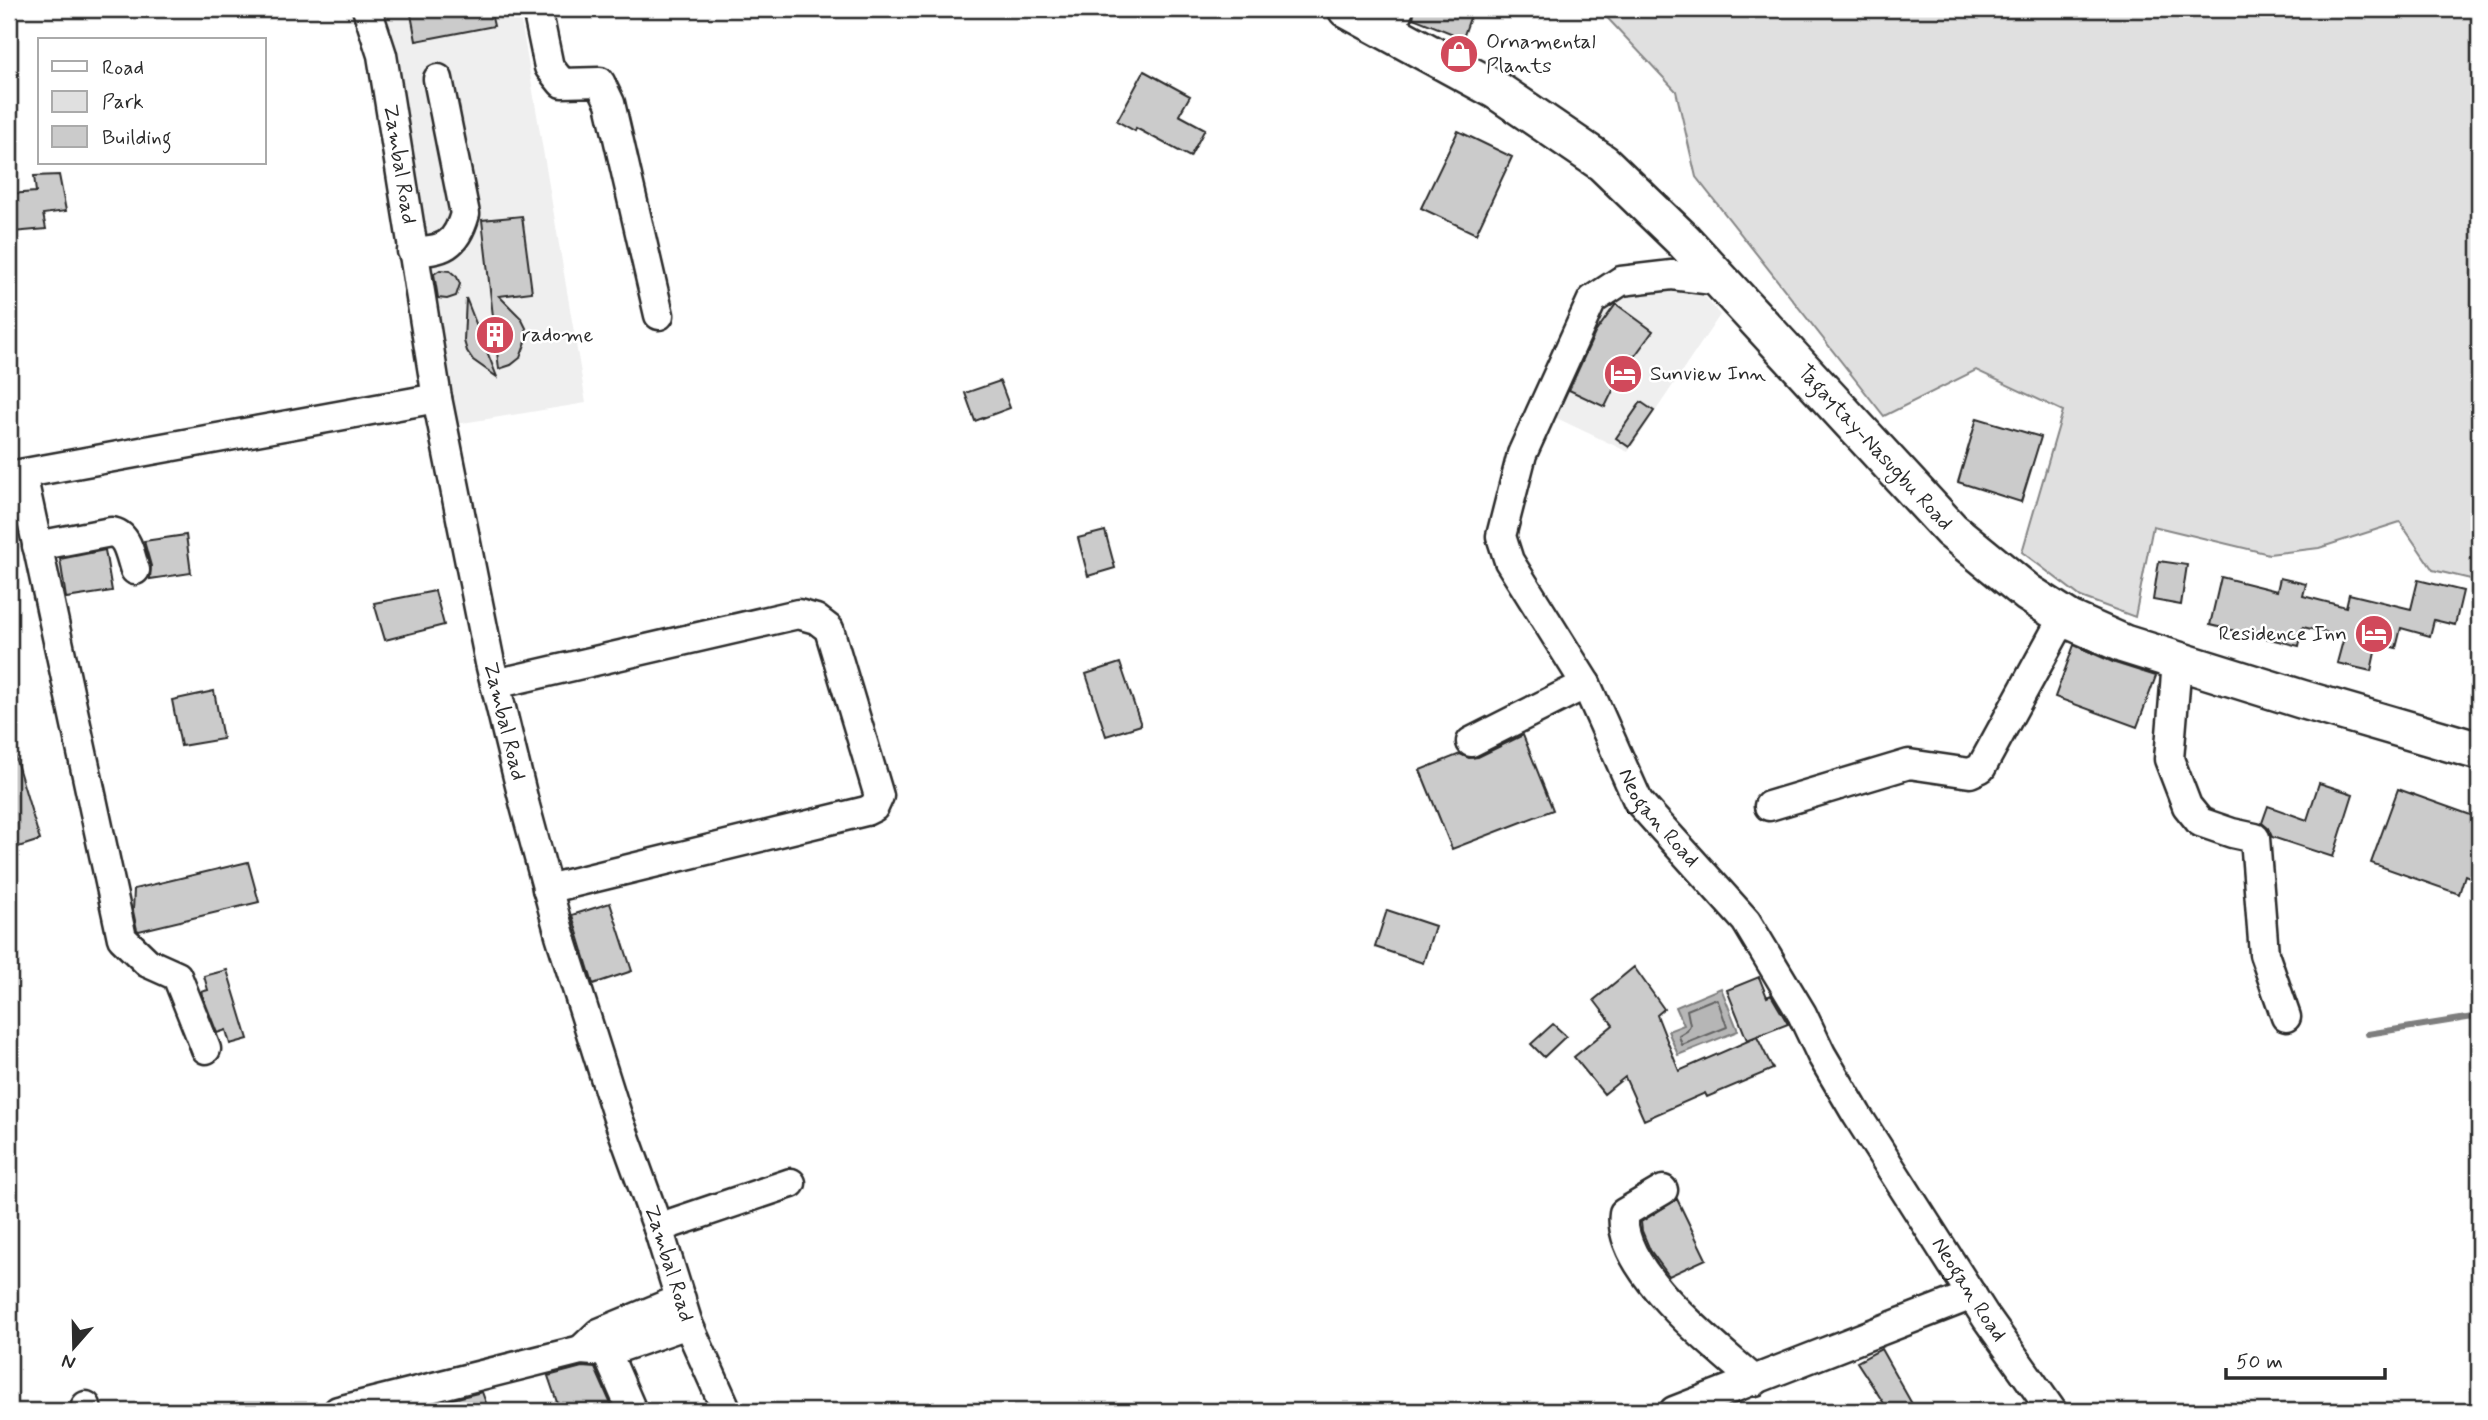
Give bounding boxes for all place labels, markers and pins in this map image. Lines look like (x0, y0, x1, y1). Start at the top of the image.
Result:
place label: Ornamental Plants (1486, 28, 1596, 80)
shop icon: Ornamental Plants (1438, 33, 1480, 75)
building icon: radome (474, 314, 516, 356)
place label: radome (522, 321, 594, 349)
hotel icon: Sunview Inn (1602, 353, 1644, 395)
place label: Sunview Inn (1650, 360, 1766, 388)
hotel icon: Residence Inn (2353, 613, 2395, 655)
place label: Residence Inn (2219, 620, 2347, 648)

